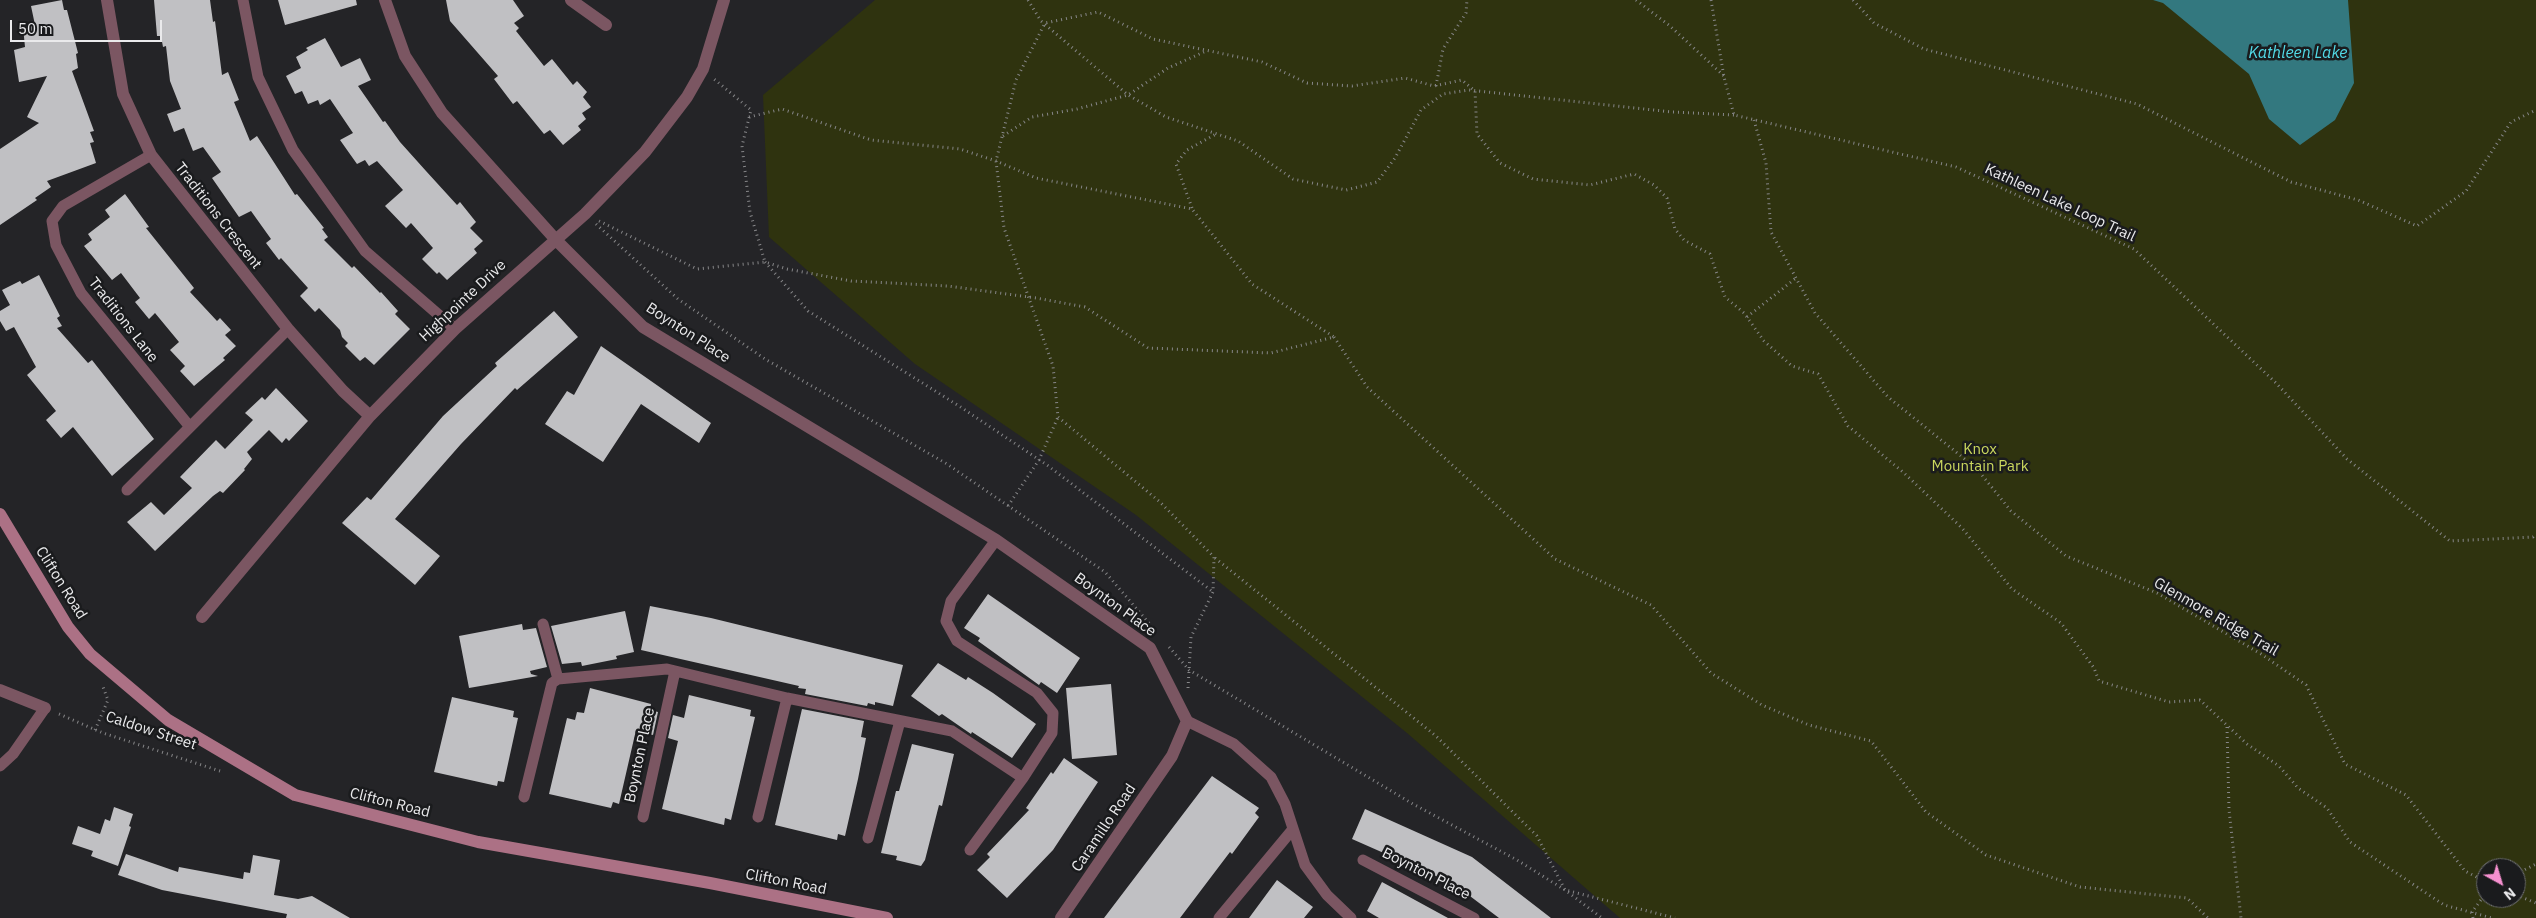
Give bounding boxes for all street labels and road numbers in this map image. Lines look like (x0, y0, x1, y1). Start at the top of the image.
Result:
street label: Traditions Crescent (171, 159, 265, 273)
street label: Kathleen Lake Loop Trail (1982, 160, 2138, 246)
street label: Highpointe Drive (416, 256, 510, 346)
street label: Traditions Lane (84, 274, 162, 366)
street label: Boynton Place (643, 299, 733, 367)
street label: Clifton Road (32, 543, 90, 623)
street label: Boynton Place (1071, 569, 1159, 641)
street label: Glenmore Ridge Trail (2151, 574, 2281, 660)
street label: Boynton Place (621, 706, 659, 804)
street label: Caldow Street (103, 708, 199, 754)
street label: Caramillo Road (1068, 781, 1140, 875)
street label: Clifton Road (348, 784, 432, 822)
street label: Boynton Place (1379, 844, 1473, 904)
street label: Clifton Road (744, 865, 828, 899)

